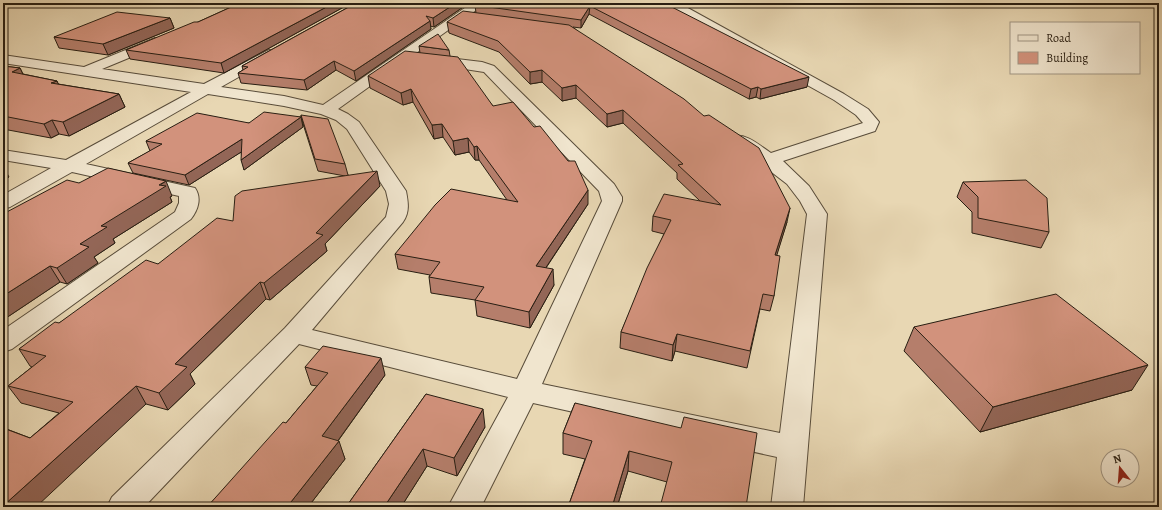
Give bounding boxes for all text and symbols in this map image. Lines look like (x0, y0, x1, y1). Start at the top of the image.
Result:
legend (1010, 22, 1140, 74)
text: Road (1046, 30, 1072, 46)
text: Building (1046, 50, 1088, 66)
north arrow (1100, 448, 1140, 488)
text: N (1111, 451, 1123, 467)

